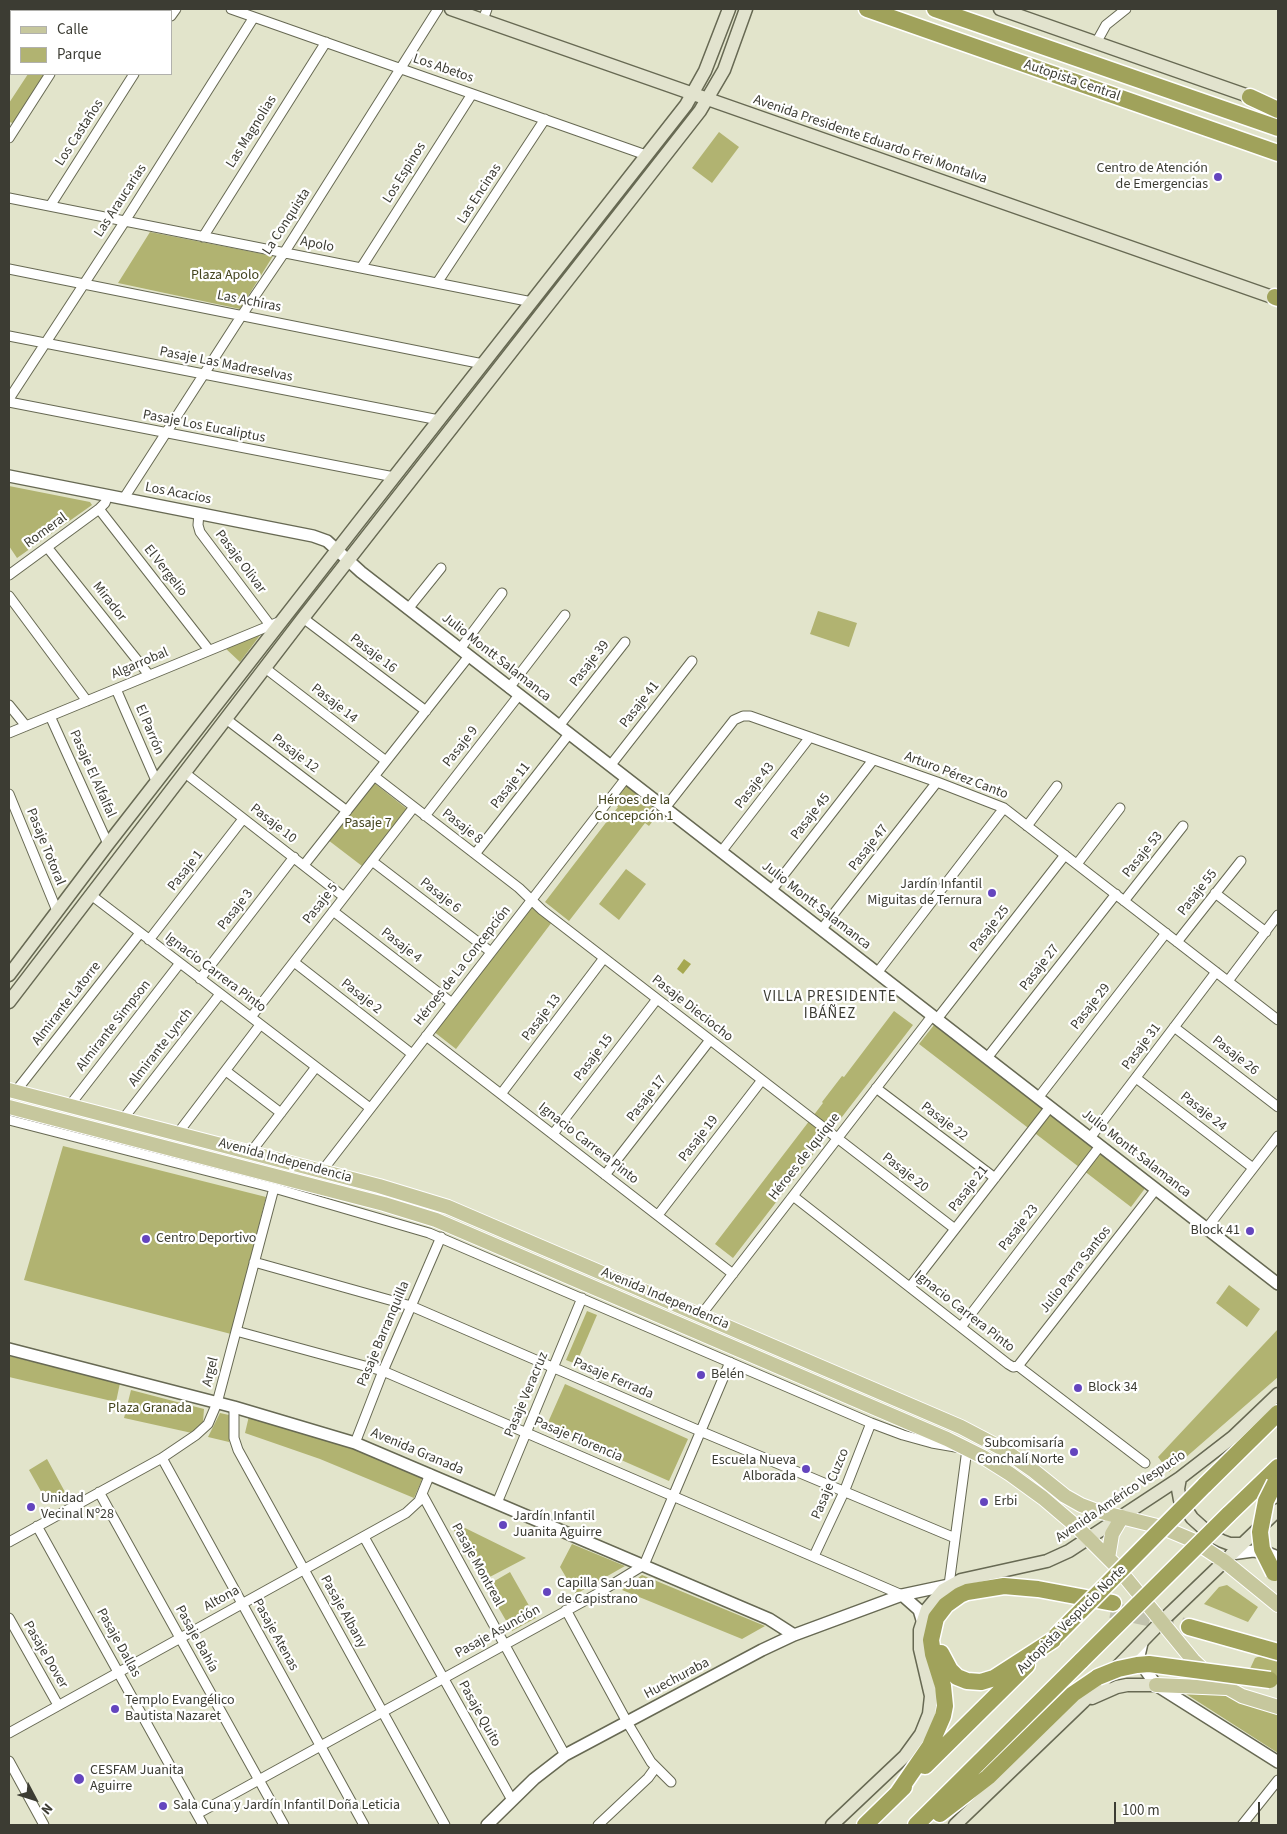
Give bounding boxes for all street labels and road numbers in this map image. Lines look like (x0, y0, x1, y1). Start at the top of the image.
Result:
street label: Los Abetos (410, 51, 476, 87)
street label: Autopista Central (1022, 57, 1122, 105)
street label: Avenida Presidente Eduardo Frei Montalva (751, 92, 989, 188)
street label: Las Magnolias (223, 93, 281, 171)
street label: Los Castaños (52, 97, 108, 169)
street label: Los Espinos (380, 140, 430, 206)
street label: Las Araucarias (91, 161, 151, 241)
street label: Las Encinas (454, 161, 506, 227)
street label: La Conquista (259, 186, 315, 258)
street label: Apolo (299, 233, 335, 257)
street label: Las Achiras (215, 288, 283, 316)
street label: Pasaje Las Madreselvas (158, 344, 294, 386)
street label: Pasaje Los Eucaliptus (141, 407, 267, 447)
street label: Los Acacios (144, 479, 212, 509)
street label: Romeral (21, 510, 71, 552)
street label: Pasaje Olivar (211, 527, 269, 597)
street label: El Vergelio (140, 542, 190, 600)
street label: Mirador (88, 579, 130, 625)
street label: Julio Montt Salamanca (438, 610, 554, 706)
street label: Pasaje 16 (346, 631, 400, 677)
street label: Pasaje 39 (567, 637, 613, 691)
street label: Algarrobal (109, 644, 171, 684)
street label: Pasaje 41 (617, 678, 663, 732)
street label: Pasaje 14 (307, 681, 361, 727)
street label: El Parrón (131, 702, 167, 758)
street label: Pasaje 9 (440, 723, 482, 771)
street label: Pasaje El Alfalfal (65, 728, 119, 820)
street label: Pasaje 12 (268, 731, 322, 777)
street label: Arturo Pérez Canto (902, 749, 1010, 803)
street label: Pasaje 11 (488, 759, 534, 813)
street label: Pasaje 43 (732, 759, 778, 813)
street label: Pasaje 45 (788, 790, 834, 844)
street label: Pasaje 10 (246, 801, 300, 847)
street label: Pasaje Totoral (22, 806, 68, 888)
street label: Pasaje 8 (438, 806, 486, 848)
street label: Pasaje 47 (846, 821, 892, 875)
street label: Pasaje 53 (1119, 829, 1167, 881)
street label: Pasaje 1 (165, 847, 207, 895)
street label: Julio Montt Salamanca (758, 858, 874, 954)
street label: Pasaje 55 (1175, 866, 1221, 920)
street label: Pasaje 6 (416, 875, 464, 917)
street label: Pasaje 5 (300, 880, 342, 928)
street label: Pasaje 3 (215, 886, 257, 934)
street label: Pasaje 25 (967, 902, 1013, 956)
street label: Héroes de La Concepción (411, 903, 515, 1029)
street label: Pasaje 4 (377, 925, 425, 967)
street label: Ignacio Carrera Pinto (161, 929, 269, 1017)
street label: Pasaje 27 (1017, 941, 1063, 995)
street label: Almirante Latorre (29, 959, 105, 1049)
street label: Pasaje Dieciocho (648, 972, 736, 1046)
street label: Pasaje 2 (337, 976, 385, 1018)
street label: Almirante Simpson (73, 977, 155, 1075)
street label: Pasaje 29 (1068, 980, 1114, 1034)
street label: Pasaje 13 (519, 991, 565, 1045)
street label: Almirante Lynch (125, 1006, 197, 1090)
street label: Pasaje 31 (1119, 1020, 1165, 1074)
street label: Pasaje 15 (571, 1031, 617, 1085)
street label: Pasaje 26 (1208, 1033, 1262, 1079)
street label: Pasaje 17 (624, 1072, 670, 1126)
street label: Pasaje 24 (1176, 1089, 1230, 1135)
street label: Pasaje 22 (917, 1099, 971, 1145)
street label: Ignacio Carrera Pinto (534, 1100, 642, 1188)
street label: Julio Montt Salamanca (1078, 1106, 1194, 1202)
street label: Héroes de Iquique (766, 1110, 844, 1204)
street label: Pasaje 19 (676, 1112, 722, 1166)
street label: Avenida Independencia (216, 1135, 354, 1187)
street label: Pasaje 20 (878, 1150, 932, 1196)
street label: Pasaje 21 (946, 1162, 992, 1216)
street label: Pasaje 23 (996, 1201, 1042, 1255)
street label: Julio Parra Santos (1037, 1223, 1115, 1317)
street label: Avenida Independencia (599, 1264, 731, 1334)
street label: Ignacio Carrera Pinto (910, 1268, 1018, 1356)
street label: Pasaje Barranquilla (354, 1279, 414, 1389)
street label: Pasaje Veracruz (502, 1350, 552, 1440)
street label: Pasaje Ferrada (570, 1355, 656, 1403)
street label: Argel (199, 1356, 223, 1388)
street label: Pasaje Florencia (531, 1414, 625, 1466)
street label: Avenida Granada (368, 1425, 466, 1479)
street label: Pasaje Cuzco (809, 1446, 853, 1522)
street label: Avenida Américo Vespucio (1053, 1447, 1189, 1547)
street label: Pasaje Montreal (447, 1520, 507, 1610)
street label: Autopista Vespucio Norte (1014, 1562, 1130, 1678)
street label: Pasaje Albany (316, 1573, 370, 1651)
street label: Altona (201, 1582, 243, 1616)
street label: Pasaje Atenas (248, 1596, 302, 1674)
street label: Pasaje Asunción (453, 1602, 543, 1662)
street label: Pasaje Bahía (171, 1603, 221, 1675)
street label: Pasaje Dallas (92, 1606, 144, 1680)
street label: Pasaje Dover (19, 1618, 71, 1692)
street label: Huechuraba (641, 1655, 713, 1703)
street label: Pasaje Quito (454, 1678, 504, 1750)

